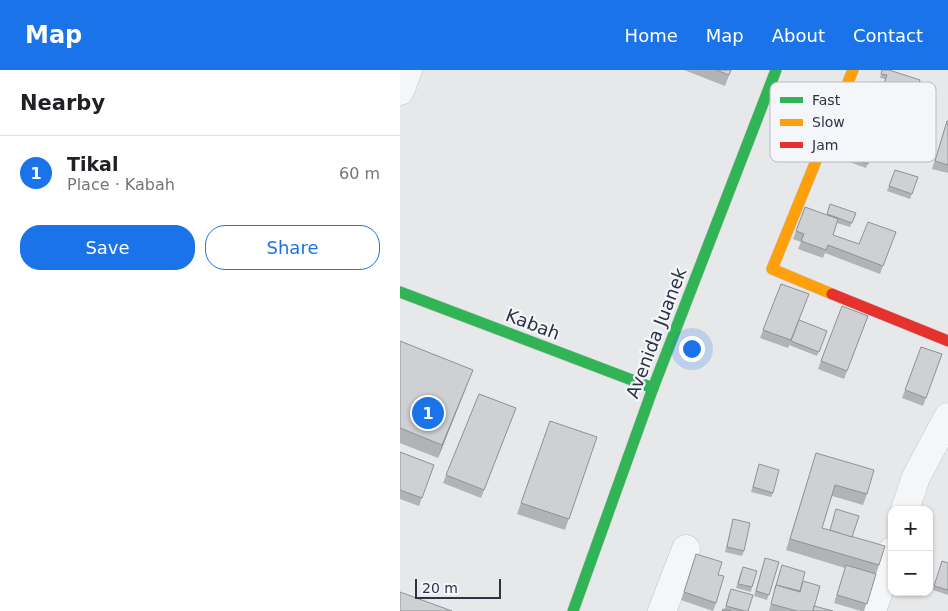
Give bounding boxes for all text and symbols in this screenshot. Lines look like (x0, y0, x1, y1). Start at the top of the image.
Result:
text: Map (25, 21, 82, 49)
text: Home (625, 25, 678, 46)
text: Map (706, 25, 744, 46)
text: About (772, 25, 825, 46)
text: Contact (853, 25, 923, 46)
legend (770, 82, 936, 162)
text: Nearby (20, 91, 105, 115)
text: Fast (812, 92, 841, 108)
text: Slow (812, 114, 845, 130)
text: Jam (811, 137, 838, 153)
text: Tikal (67, 153, 118, 175)
text: 1 (30, 164, 42, 183)
text: 60 m (339, 164, 380, 183)
text: Place · Kabah (67, 175, 175, 194)
button: Save (20, 225, 195, 270)
button: Share (205, 225, 380, 270)
street label: Avenida Juanek (621, 264, 691, 401)
street label: Kabah (503, 304, 563, 344)
your location (679, 336, 705, 362)
pin: 1 (412, 394, 444, 432)
map controls (888, 506, 933, 596)
button: + (888, 506, 933, 551)
button: − (888, 551, 933, 596)
scale bar (415, 576, 501, 599)
text: 20 m (422, 580, 458, 596)

